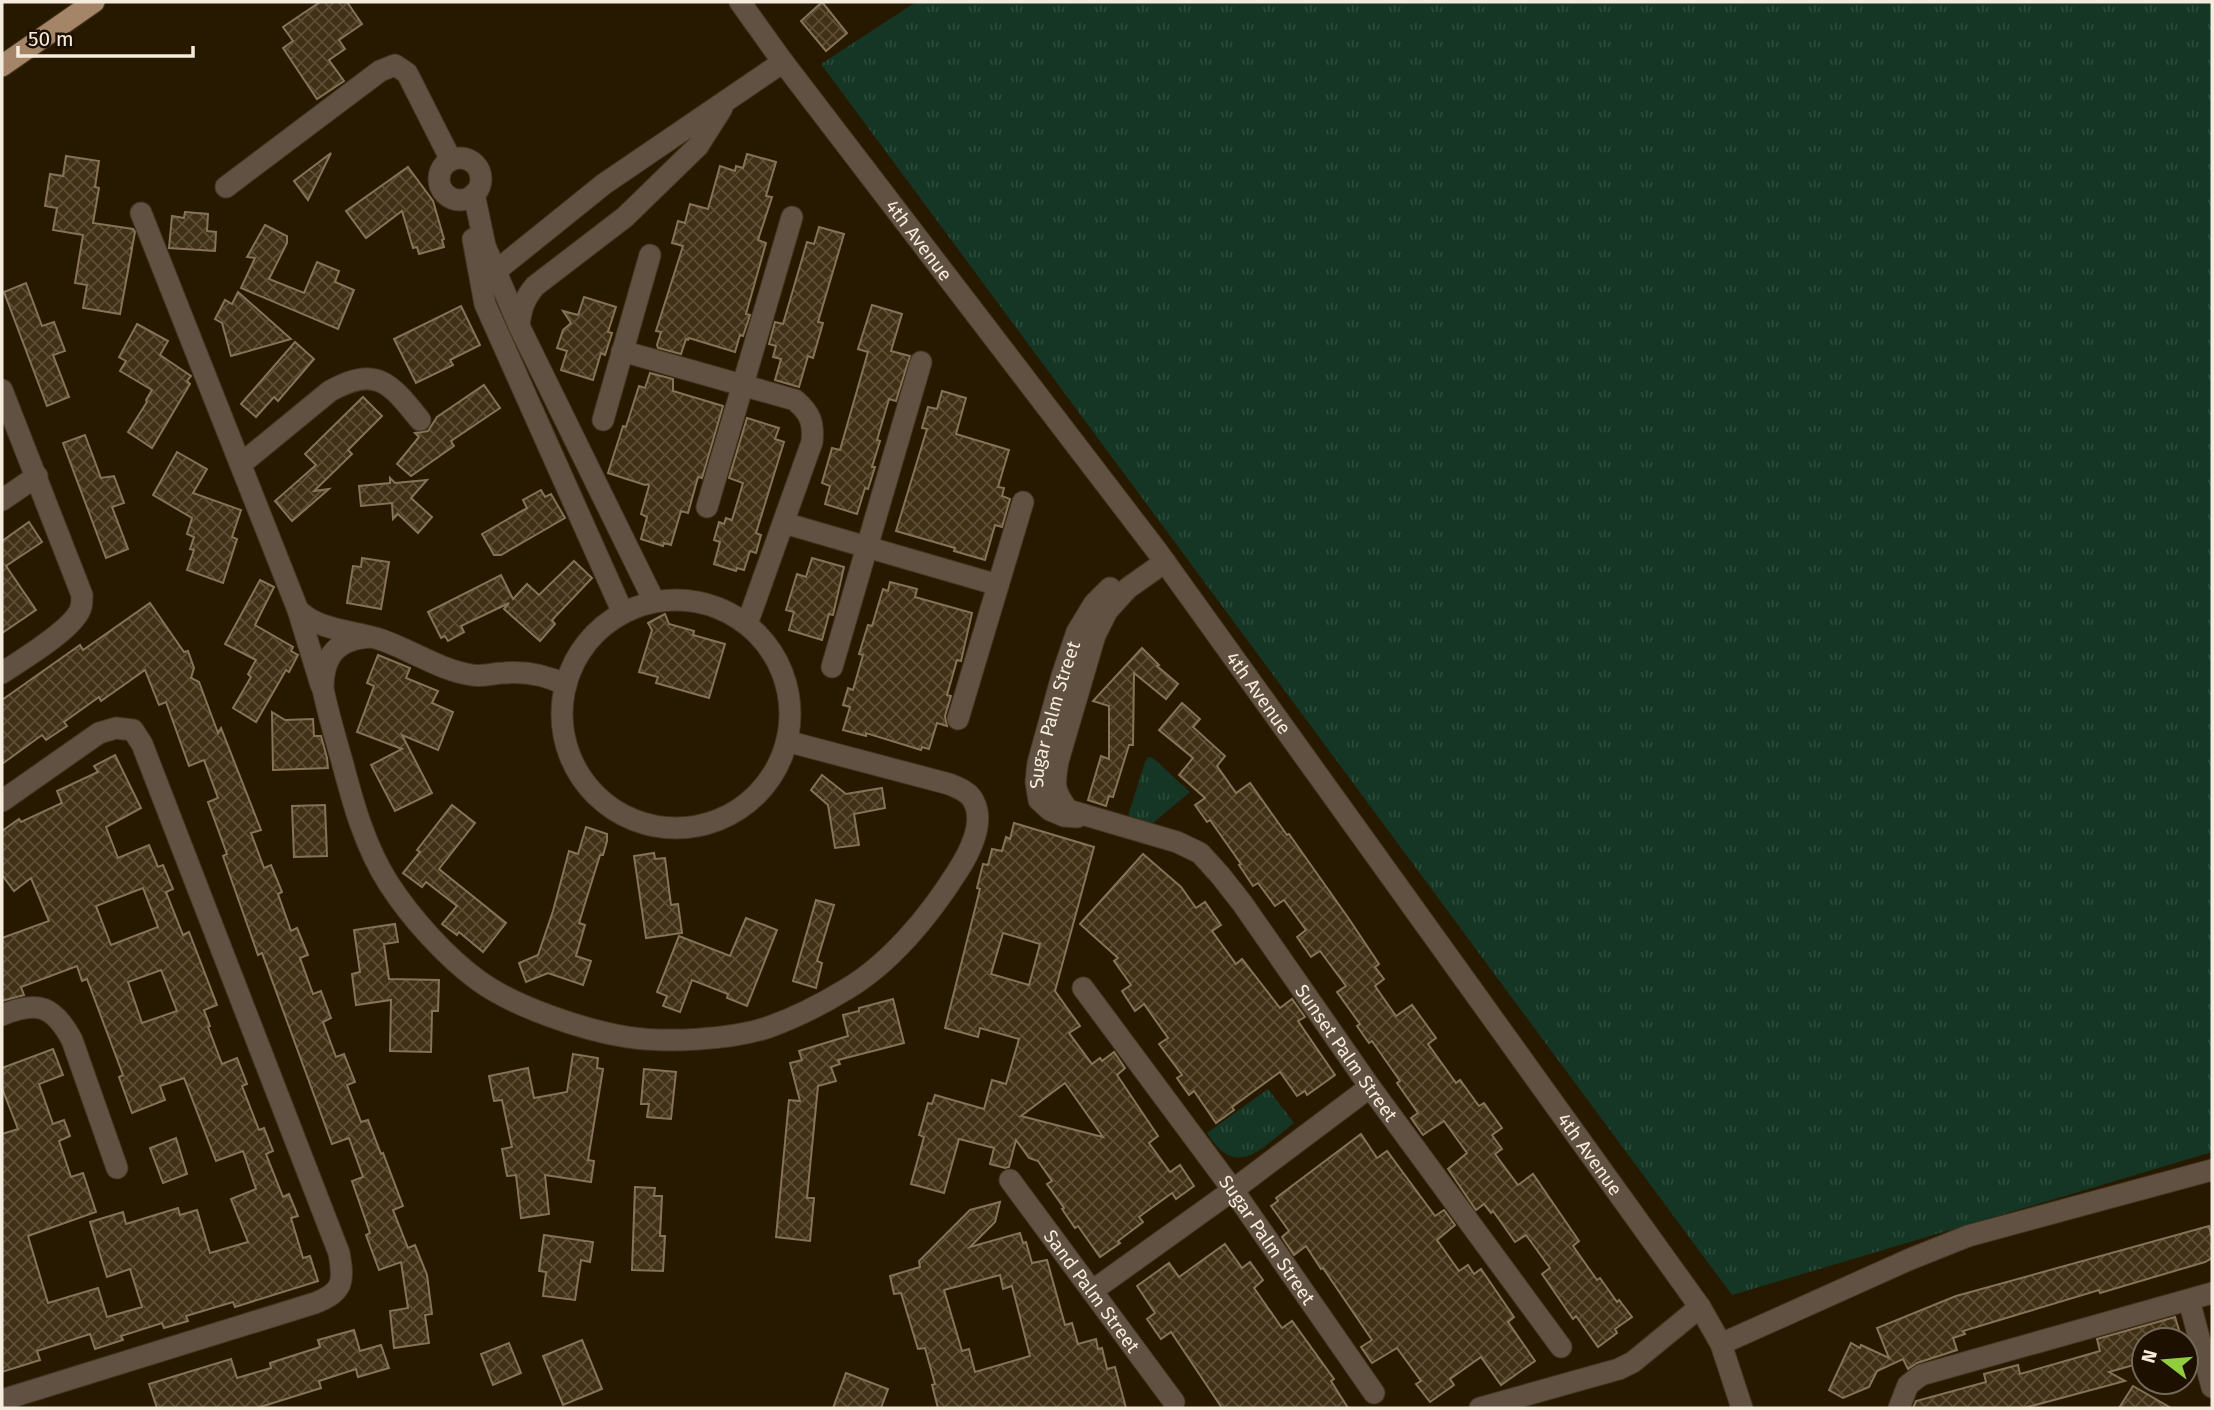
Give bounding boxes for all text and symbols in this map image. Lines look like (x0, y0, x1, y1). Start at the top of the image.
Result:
scale bar (18, 14, 192, 58)
text: 50 m (28, 26, 74, 52)
street label: 4th Avenue (881, 195, 958, 285)
street label: Sugar Palm Street (1024, 638, 1085, 790)
street label: 4th Avenue (1221, 647, 1296, 739)
street label: Sunset Palm Street (1290, 980, 1403, 1126)
street label: 4th Avenue (1553, 1108, 1628, 1200)
street label: Sugar Palm Street (1214, 1170, 1320, 1309)
street label: Sand Palm Street (1039, 1225, 1145, 1357)
north arrow (2130, 1326, 2200, 1396)
text: N (2136, 1347, 2162, 1366)

